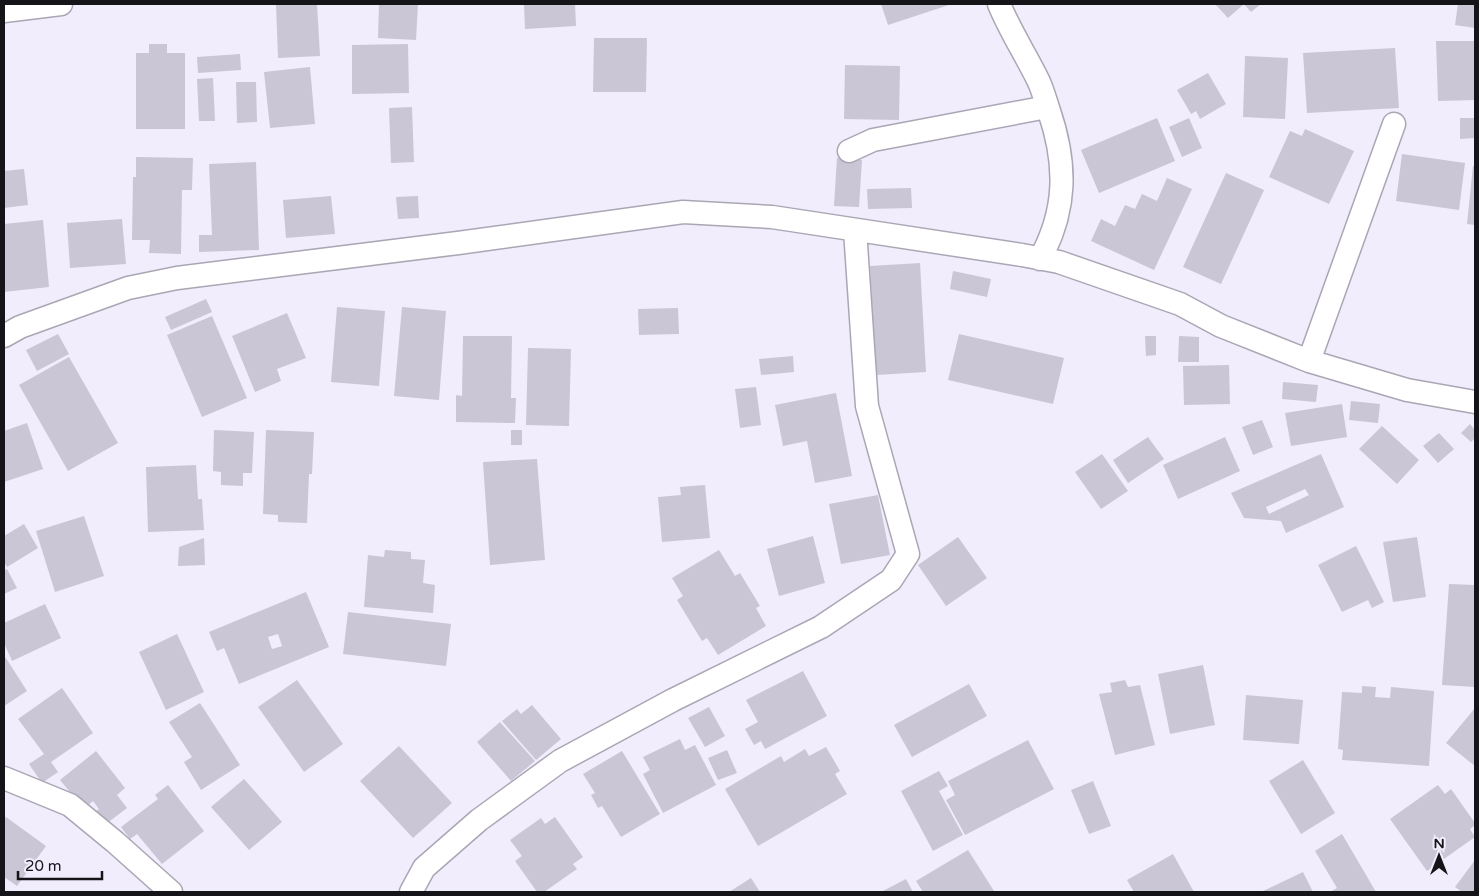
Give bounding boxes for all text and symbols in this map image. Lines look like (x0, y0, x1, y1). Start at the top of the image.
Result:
north arrow (1414, 831, 1464, 881)
text: N (1433, 835, 1445, 852)
scale bar (18, 848, 101, 880)
text: 20 m (25, 857, 62, 875)

